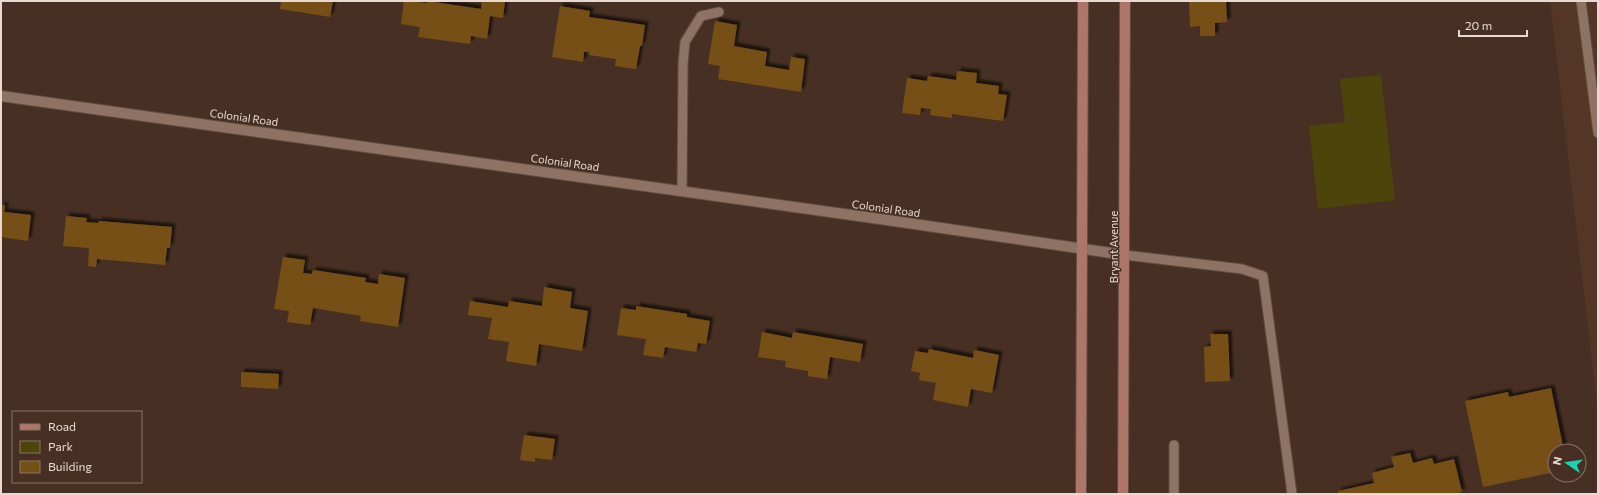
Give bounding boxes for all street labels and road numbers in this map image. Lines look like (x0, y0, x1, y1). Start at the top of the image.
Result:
street label: Colonial Road (209, 106, 279, 128)
street label: Colonial Road (530, 151, 600, 173)
street label: Colonial Road (851, 197, 921, 219)
street label: Bryant Avenue (1107, 211, 1120, 283)

